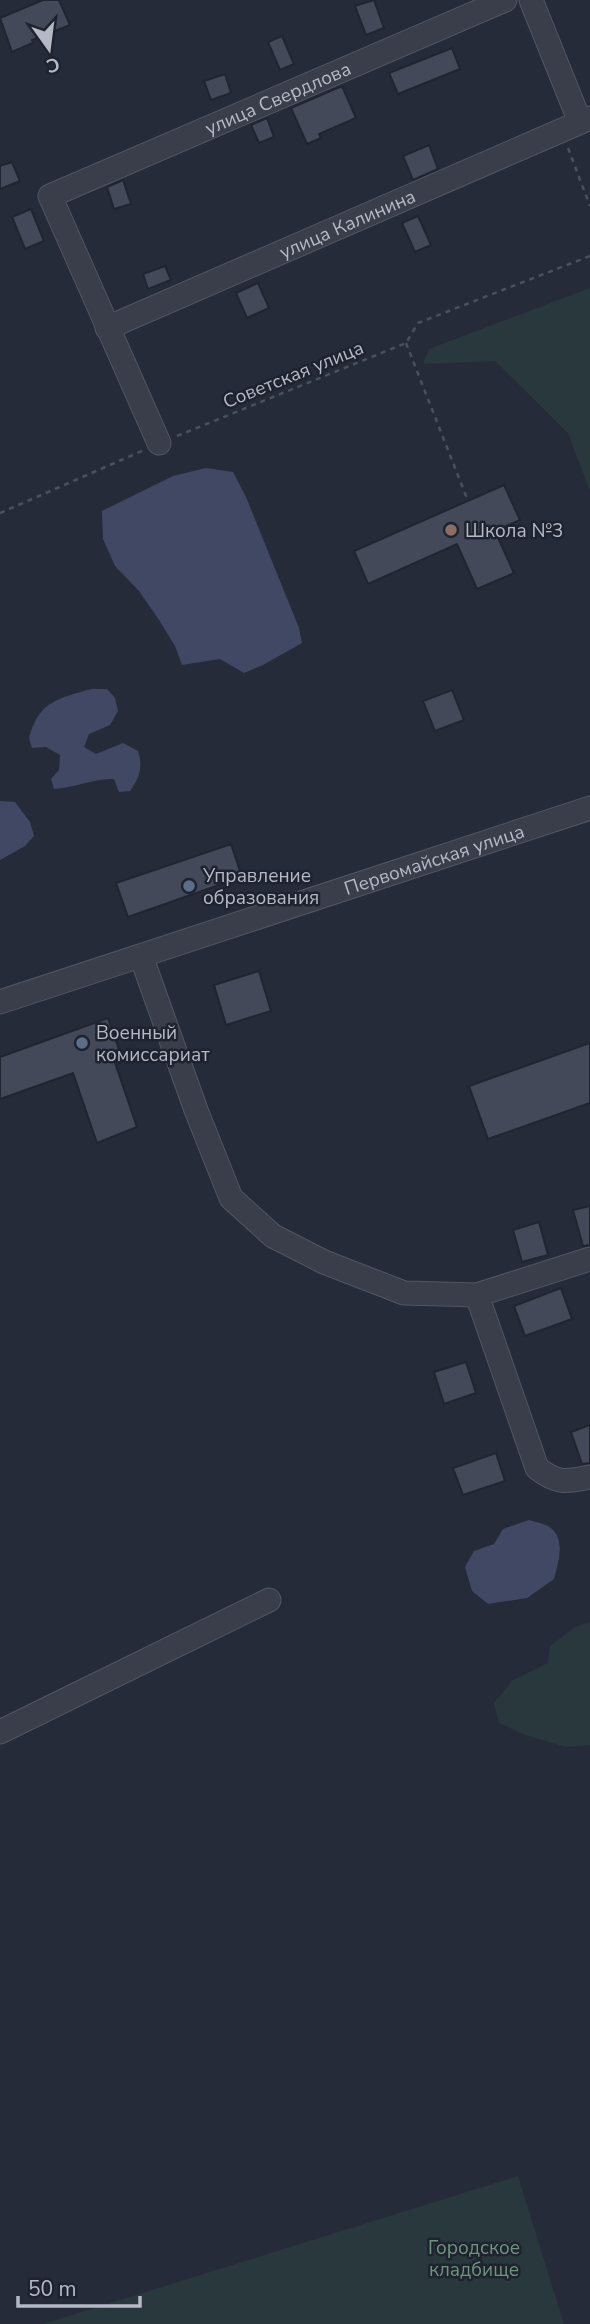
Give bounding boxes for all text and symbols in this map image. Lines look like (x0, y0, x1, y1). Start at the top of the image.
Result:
north arrow (14, 14, 84, 84)
text: С (43, 50, 62, 79)
street label: улица Свердлова (201, 56, 355, 142)
street label: улица Калинина (276, 183, 420, 265)
street label: Советская улица (219, 335, 368, 415)
place label: Школа №3 (465, 518, 564, 544)
marker: Школа №3 (443, 522, 459, 538)
street label: Первомайская улица (341, 818, 528, 902)
place label: Управление образования (202, 863, 319, 911)
marker: Управление образования (181, 878, 197, 894)
place label: Военный комиссариат (96, 1020, 210, 1068)
marker: Военный комиссариат (74, 1035, 90, 1051)
park label: Городское кладбище (428, 2235, 520, 2283)
scale bar (18, 2264, 140, 2308)
text: 50 m (28, 2275, 77, 2303)

